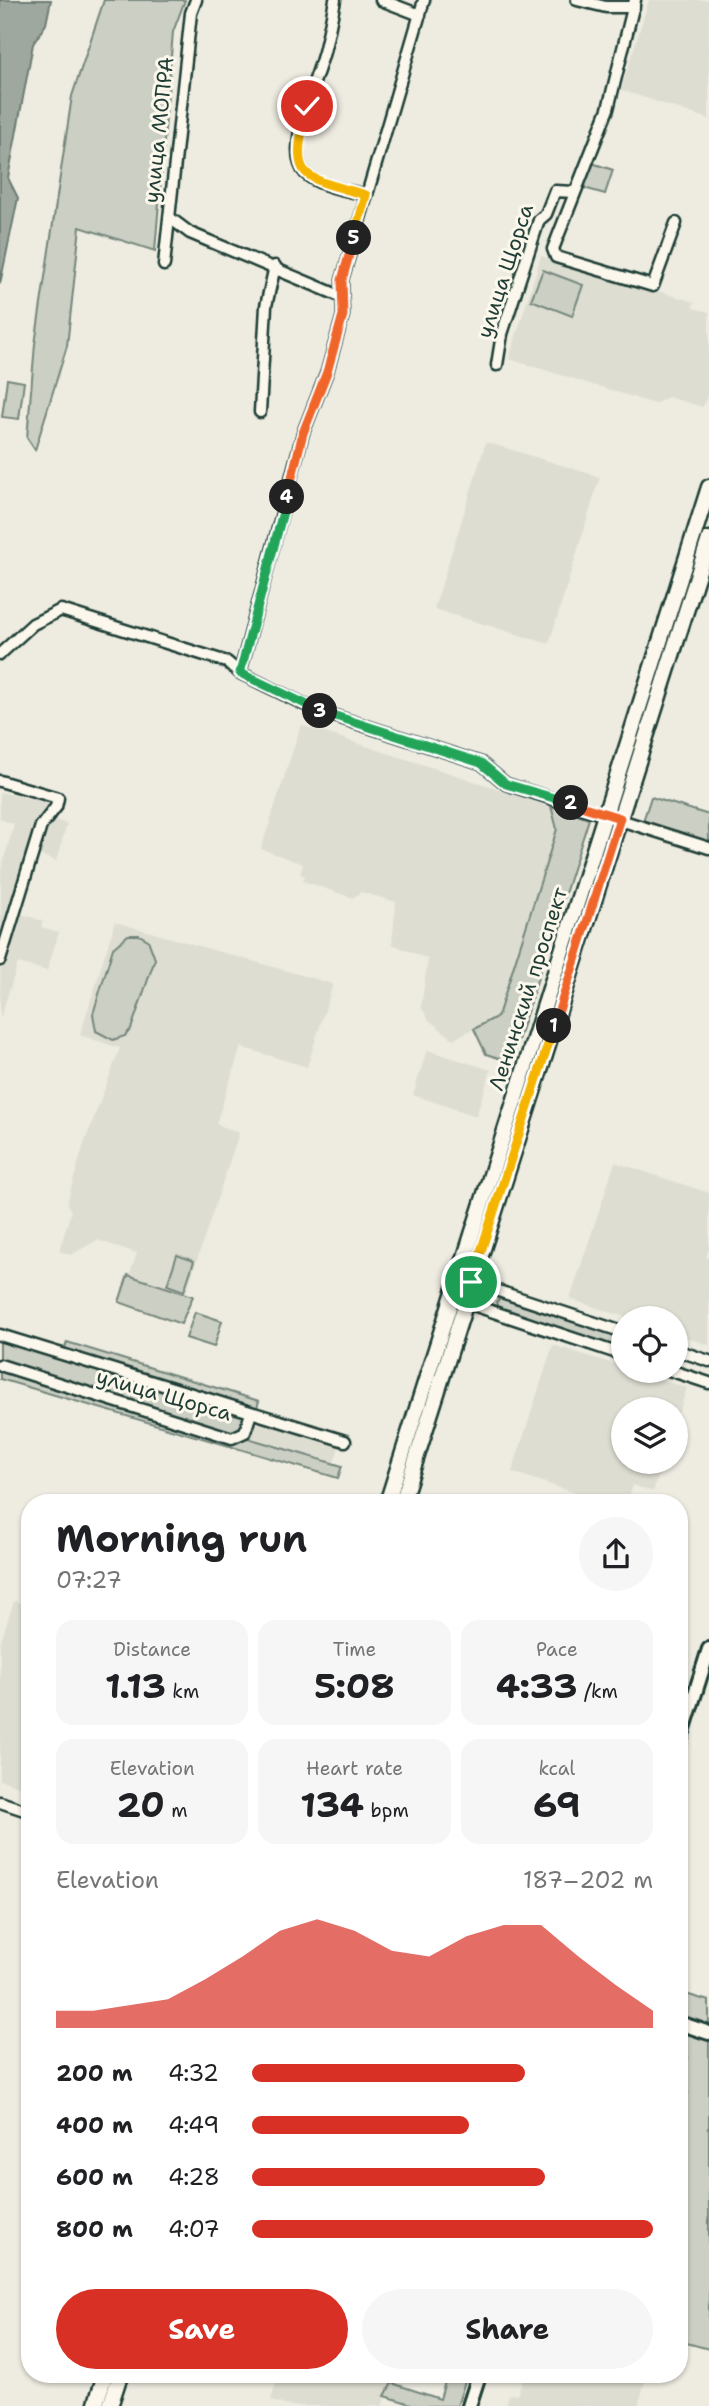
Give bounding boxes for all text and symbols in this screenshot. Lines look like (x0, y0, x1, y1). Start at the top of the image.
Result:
street label: улица МОПРА (137, 56, 181, 204)
pin (277, 76, 337, 136)
icon: check (288, 87, 326, 125)
street label: улица Щорса (470, 200, 540, 342)
pin: 5 (336, 220, 372, 256)
text: 5 (348, 225, 359, 250)
pin: 4 (270, 480, 304, 514)
text: 4 (280, 484, 293, 509)
pin: 3 (302, 694, 338, 728)
text: 3 (313, 698, 326, 723)
pin: 2 (554, 786, 588, 820)
text: 2 (564, 790, 577, 815)
street label: Ленинский проспект (482, 884, 574, 1094)
pin: 1 (536, 1009, 572, 1044)
text: 1 (549, 1013, 558, 1038)
pin (441, 1252, 501, 1312)
icon: arrive (452, 1263, 490, 1301)
map controls (611, 1306, 688, 1474)
button: locate (611, 1306, 688, 1383)
street label: улица Щорса (93, 1362, 235, 1428)
button: layers (611, 1397, 688, 1474)
text: Morning run (56, 1513, 307, 1564)
button: share (579, 1517, 653, 1591)
text: 07:27 (56, 1565, 122, 1595)
text: Distance (113, 1637, 191, 1662)
text: Time (333, 1637, 376, 1662)
text: Pace (536, 1637, 578, 1662)
text: 1.13 (105, 1662, 166, 1709)
text: 5:08 (314, 1662, 395, 1709)
text: 4:33 (496, 1662, 578, 1709)
text: km (166, 1679, 199, 1704)
text: /km (578, 1679, 618, 1704)
text: Elevation (110, 1756, 195, 1781)
text: Heart rate (306, 1756, 403, 1781)
text: kcal (538, 1756, 575, 1781)
text: 20 (117, 1781, 165, 1828)
text: 134 (300, 1781, 364, 1828)
text: 69 (533, 1781, 581, 1828)
text: m (165, 1798, 188, 1823)
text: bpm (364, 1798, 409, 1823)
text: Elevation (56, 1865, 159, 1895)
text: 187–202 m (523, 1865, 653, 1895)
text: 200 m (56, 2058, 133, 2088)
text: 4:32 (168, 2058, 219, 2088)
text: 400 m (56, 2110, 133, 2140)
text: 4:49 (168, 2110, 219, 2140)
text: 600 m (56, 2162, 133, 2192)
text: 4:28 (168, 2162, 220, 2192)
text: 800 m (56, 2214, 133, 2244)
text: 4:07 (168, 2214, 220, 2244)
button: Save (56, 2289, 348, 2369)
button: Share (362, 2289, 653, 2369)

